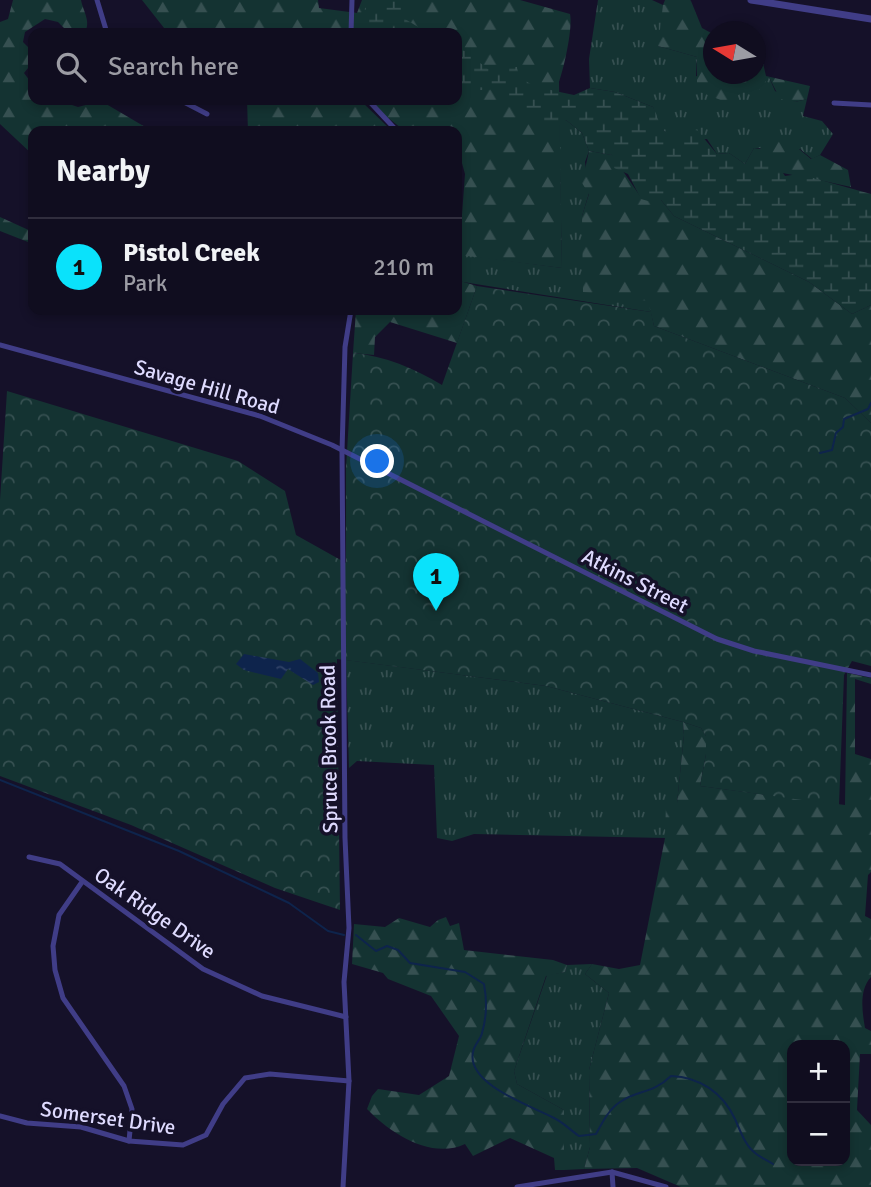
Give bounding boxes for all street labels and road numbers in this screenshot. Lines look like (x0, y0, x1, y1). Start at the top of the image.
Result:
street label: Savage Hill Road (131, 354, 283, 420)
street label: Atkins Street (577, 543, 693, 619)
street label: Spruce Brook Road (315, 665, 343, 833)
street label: Oak Ridge Drive (89, 862, 221, 964)
street label: Somerset Drive (39, 1096, 177, 1140)

